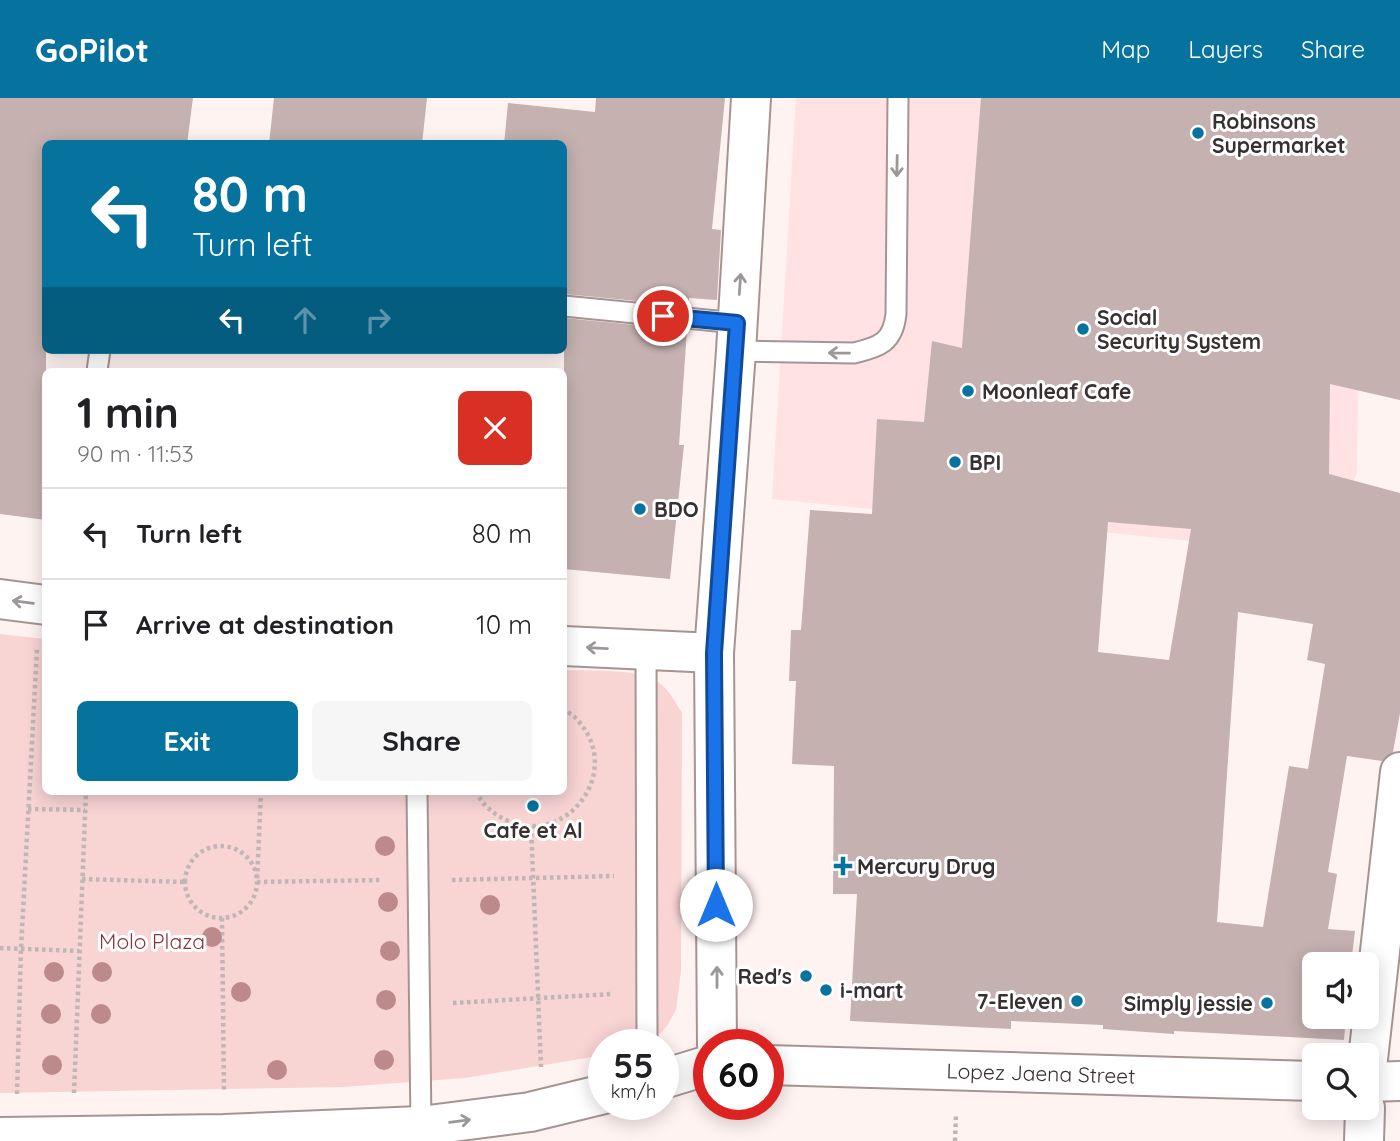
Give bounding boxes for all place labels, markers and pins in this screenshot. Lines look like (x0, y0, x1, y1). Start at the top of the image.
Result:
place label: Robinsons Supermarket (1212, 108, 1346, 158)
marker: Robinsons Supermarket (1190, 125, 1206, 141)
pin (633, 286, 693, 346)
place label: Social Security System (1097, 304, 1261, 354)
marker: Social Security System (1075, 321, 1091, 337)
place label: Moonleaf Cafe (982, 378, 1131, 404)
marker: Moonleaf Cafe (960, 383, 976, 399)
place label: BPI (969, 449, 1001, 475)
marker: BPI (947, 454, 963, 470)
place label: BDO (654, 496, 699, 522)
marker: BDO (632, 501, 648, 517)
marker: Cafe et Al (525, 798, 541, 814)
place label: Cafe et Al (483, 817, 583, 843)
place label: Mercury Drug (857, 853, 995, 879)
marker: Mercury Drug (835, 858, 851, 874)
place label: Red's (738, 963, 792, 989)
marker: Red's (798, 968, 814, 984)
place label: i-mart (840, 977, 904, 1003)
marker: i-mart (818, 982, 834, 998)
place label: 7-Eleven (977, 988, 1063, 1014)
place label: Simply jessie (1124, 990, 1253, 1016)
marker: 7-Eleven (1069, 993, 1085, 1009)
marker: Simply jessie (1259, 995, 1275, 1011)

